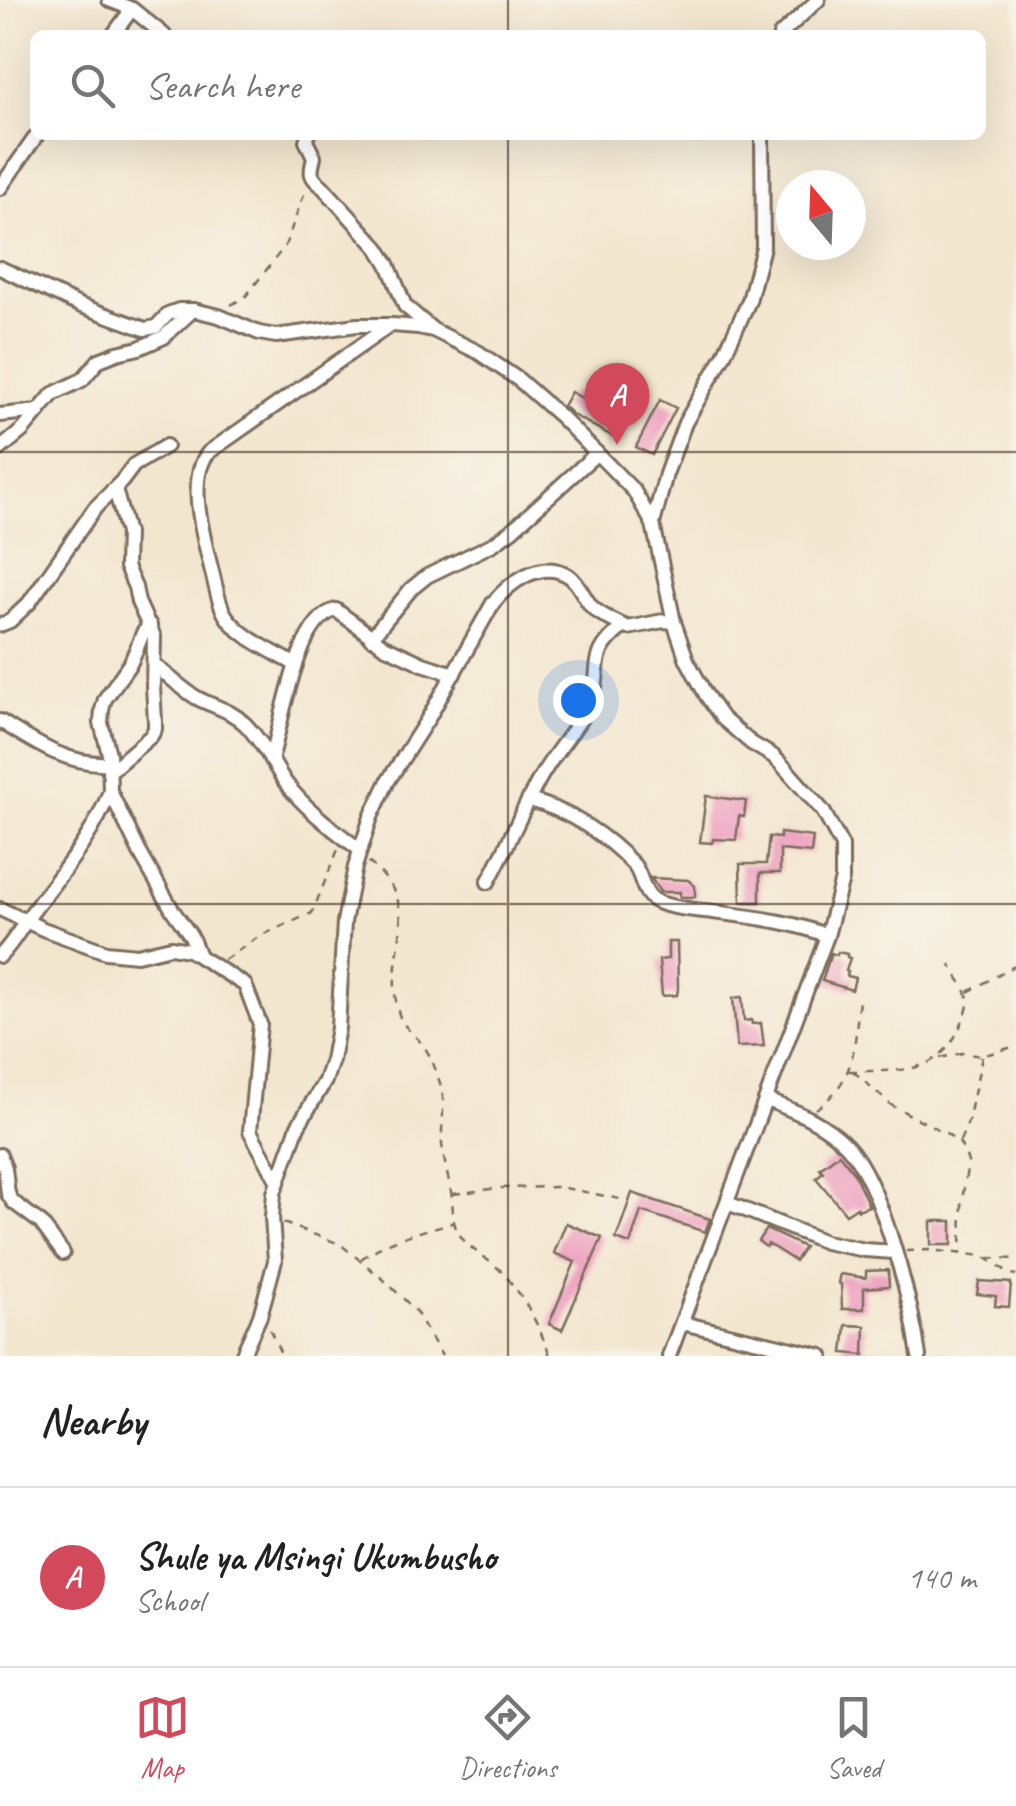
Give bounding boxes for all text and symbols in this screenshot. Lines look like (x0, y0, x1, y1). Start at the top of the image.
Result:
search box (30, 30, 986, 140)
icon: search (65, 58, 120, 113)
text: Search here (145, 62, 300, 109)
north arrow (776, 170, 866, 260)
pin: A (584, 362, 650, 445)
your location (553, 675, 604, 726)
text: Nearby (40, 1395, 146, 1448)
text: Shule ya Msingi Ukumbusho (135, 1533, 496, 1580)
text: A (64, 1557, 81, 1598)
text: 140 m (907, 1557, 976, 1598)
text: School (135, 1580, 204, 1621)
tab: Map (135, 1690, 190, 1785)
tab: Directions (459, 1690, 557, 1785)
tab: Saved (826, 1690, 881, 1785)

